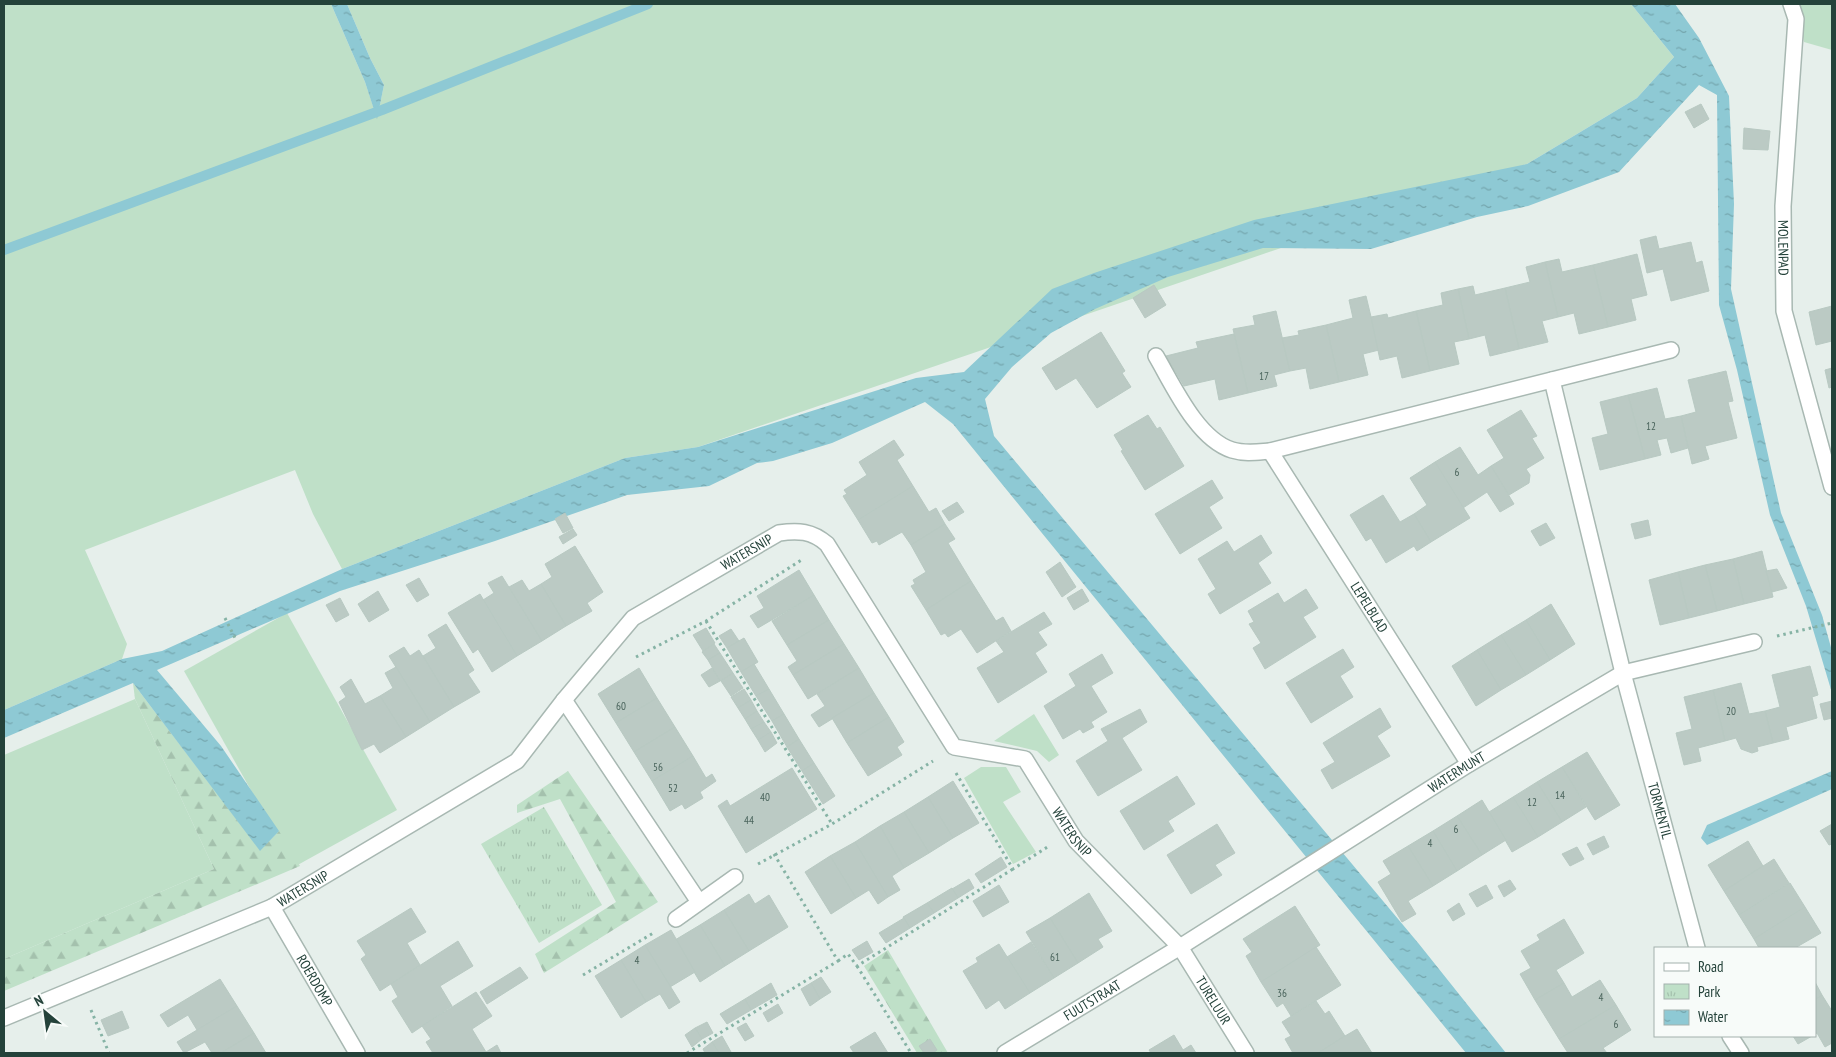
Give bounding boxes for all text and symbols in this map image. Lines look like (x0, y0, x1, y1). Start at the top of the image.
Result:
street label: MOLENPAD (1774, 220, 1793, 276)
house number: 17 (1259, 369, 1269, 383)
house number: 12 (1646, 419, 1656, 433)
house number: 6 (1455, 465, 1460, 479)
street label: WATERSNIP (717, 530, 776, 574)
street label: LEPELBLAD (1347, 578, 1392, 636)
house number: 60 (616, 699, 626, 713)
house number: 20 (1726, 704, 1736, 718)
street label: WATERMUNT (1425, 747, 1489, 797)
house number: 56 (653, 760, 663, 774)
street label: TORMENTIL (1644, 780, 1676, 841)
house number: 52 (668, 781, 678, 795)
house number: 14 (1555, 788, 1565, 802)
house number: 40 (760, 790, 770, 804)
house number: 12 (1527, 795, 1537, 809)
street label: WATERSNIP (1048, 804, 1096, 861)
house number: 44 (744, 813, 754, 827)
house number: 6 (1454, 822, 1459, 836)
house number: 4 (1428, 836, 1433, 850)
street label: WATERSNIP (274, 866, 332, 911)
legend (1654, 947, 1816, 1037)
house number: 61 (1050, 950, 1060, 964)
street label: ROERDOMP (293, 951, 337, 1010)
house number: 4 (635, 953, 640, 967)
text: Road (1698, 957, 1724, 976)
street label: TURELUUR (1191, 973, 1235, 1028)
street label: FUUTSTRAAT (1060, 975, 1125, 1024)
text: Park (1698, 982, 1720, 1001)
house number: 36 (1277, 986, 1287, 1000)
north arrow (20, 987, 70, 1037)
house number: 4 (1599, 990, 1604, 1004)
text: N (31, 991, 46, 1010)
text: Water (1698, 1007, 1729, 1026)
house number: 6 (1614, 1017, 1619, 1031)

